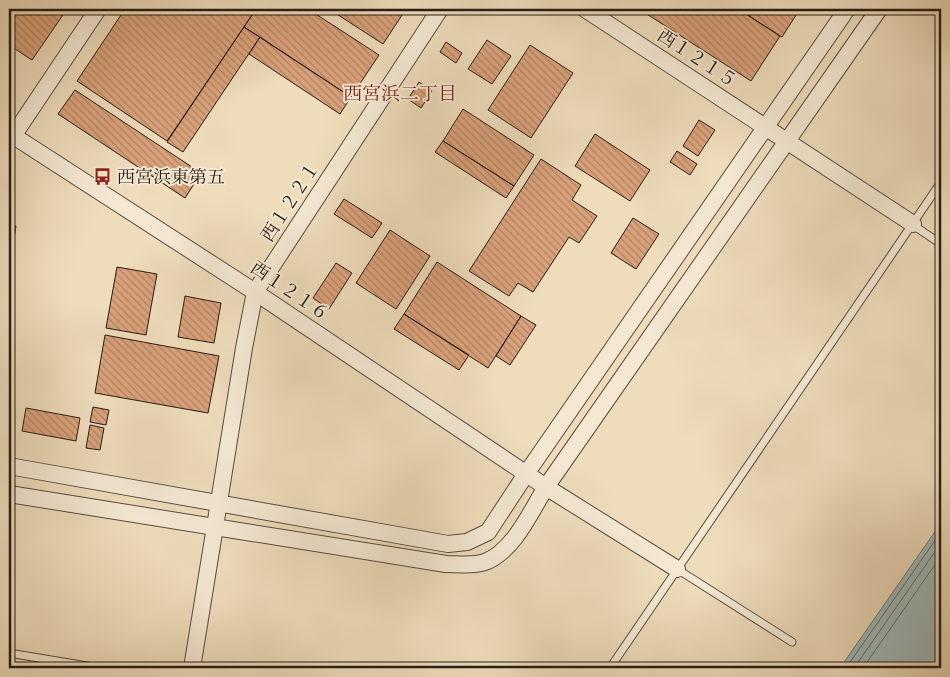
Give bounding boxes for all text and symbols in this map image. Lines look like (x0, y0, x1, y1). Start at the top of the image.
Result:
street label: 西１２１５ (653, 24, 741, 93)
district label: 西宮浜二丁目 (343, 82, 457, 106)
street label: 西１２２１ (256, 158, 325, 246)
place label: 西宮浜東第五 (117, 166, 225, 189)
bus stop icon: 西宮浜東第五 (93, 167, 113, 187)
street label: 西１２１６ (246, 257, 333, 326)

